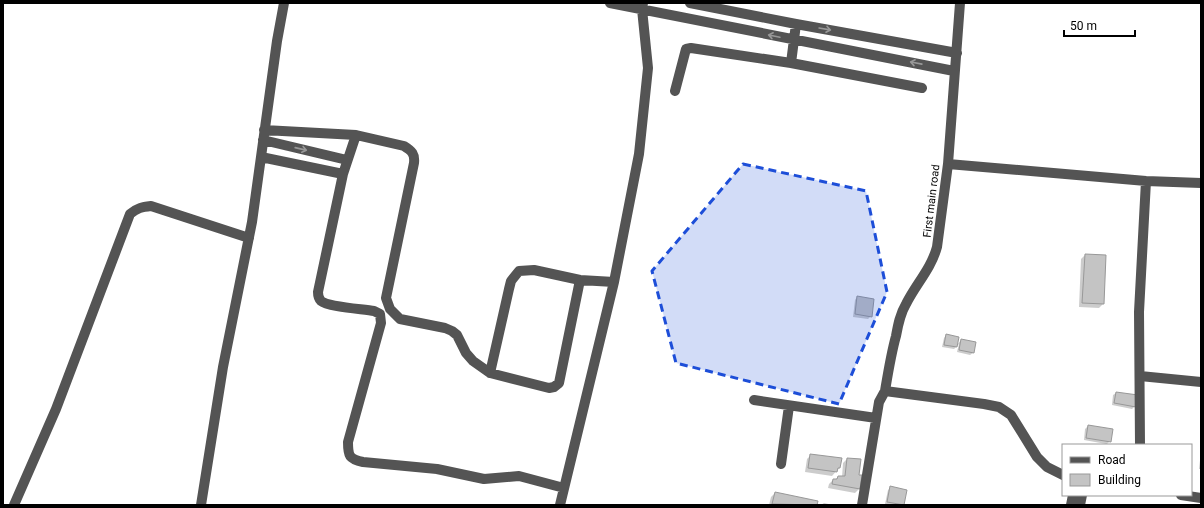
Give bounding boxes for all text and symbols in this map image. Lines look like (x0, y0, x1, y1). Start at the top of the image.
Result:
scale bar (1064, 12, 1135, 38)
text: 50 m (1070, 19, 1097, 33)
one-way arrow (818, 26, 831, 34)
one-way arrow (768, 32, 781, 40)
one-way arrow (910, 59, 923, 67)
one-way arrow (295, 146, 308, 153)
street label: First main road (921, 164, 942, 238)
legend (1062, 444, 1192, 496)
text: Road (1098, 453, 1126, 467)
text: Building (1098, 473, 1141, 487)

